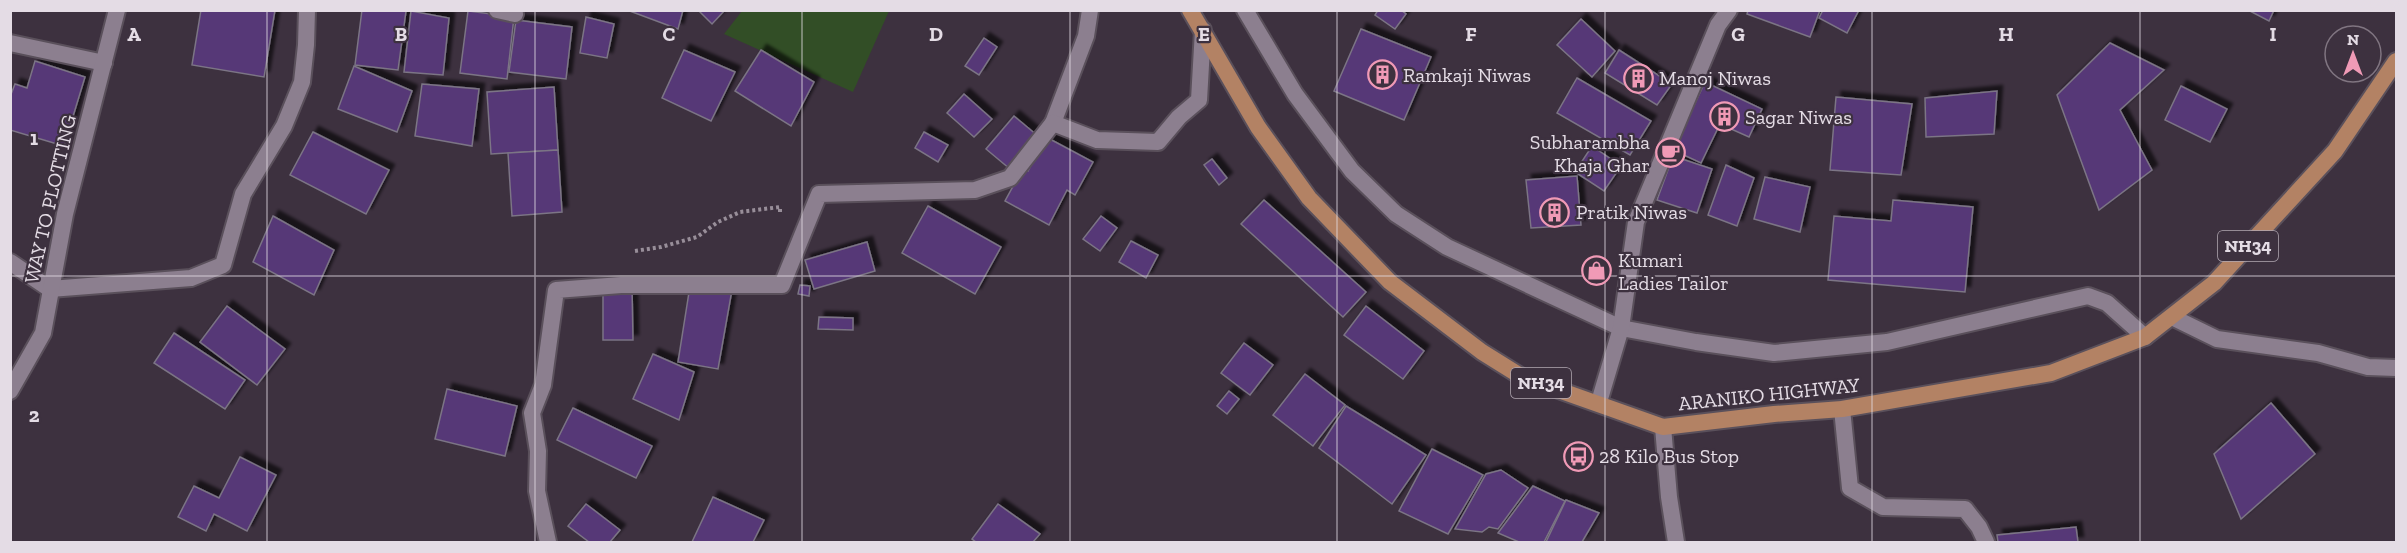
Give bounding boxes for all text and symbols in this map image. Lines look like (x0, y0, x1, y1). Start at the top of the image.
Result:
text: A (127, 22, 141, 46)
text: B (395, 22, 407, 46)
text: C (663, 22, 676, 46)
text: D (929, 22, 943, 46)
text: E (1198, 22, 1210, 46)
text: F (1465, 22, 1477, 46)
text: G (1731, 22, 1745, 46)
text: H (1998, 22, 2014, 46)
text: I (2269, 22, 2277, 46)
north arrow (2323, 24, 2383, 84)
text: N (2347, 30, 2359, 49)
building icon: Ramkaji Niwas (1366, 59, 1398, 91)
building icon: Manoj Niwas (1622, 62, 1654, 94)
place label: Ramkaji Niwas (1403, 63, 1531, 87)
place label: Manoj Niwas (1659, 66, 1771, 90)
building icon: Sagar Niwas (1708, 101, 1740, 133)
place label: Sagar Niwas (1745, 105, 1852, 129)
street label: WAY TO PLOTTING (19, 112, 81, 286)
text: 1 (30, 126, 38, 150)
place label: Subharambha Khaja Ghar (1530, 130, 1650, 177)
cafe icon: Subharambha Khaja Ghar (1655, 137, 1687, 169)
building icon: Pratik Niwas (1539, 196, 1571, 228)
place label: Pratik Niwas (1576, 200, 1687, 224)
road number: NH34 (2218, 231, 2278, 261)
place label: Kumari Ladies Tailor (1618, 248, 1729, 295)
shop icon: Kumari Ladies Tailor (1581, 255, 1613, 287)
road number: NH34 (1511, 368, 1571, 398)
street label: ARANIKO HIGHWAY (1677, 372, 1862, 415)
text: 2 (29, 403, 40, 427)
bus stop icon: 28 Kilo Bus Stop (1562, 440, 1594, 472)
place label: 28 Kilo Bus Stop (1599, 444, 1739, 468)

